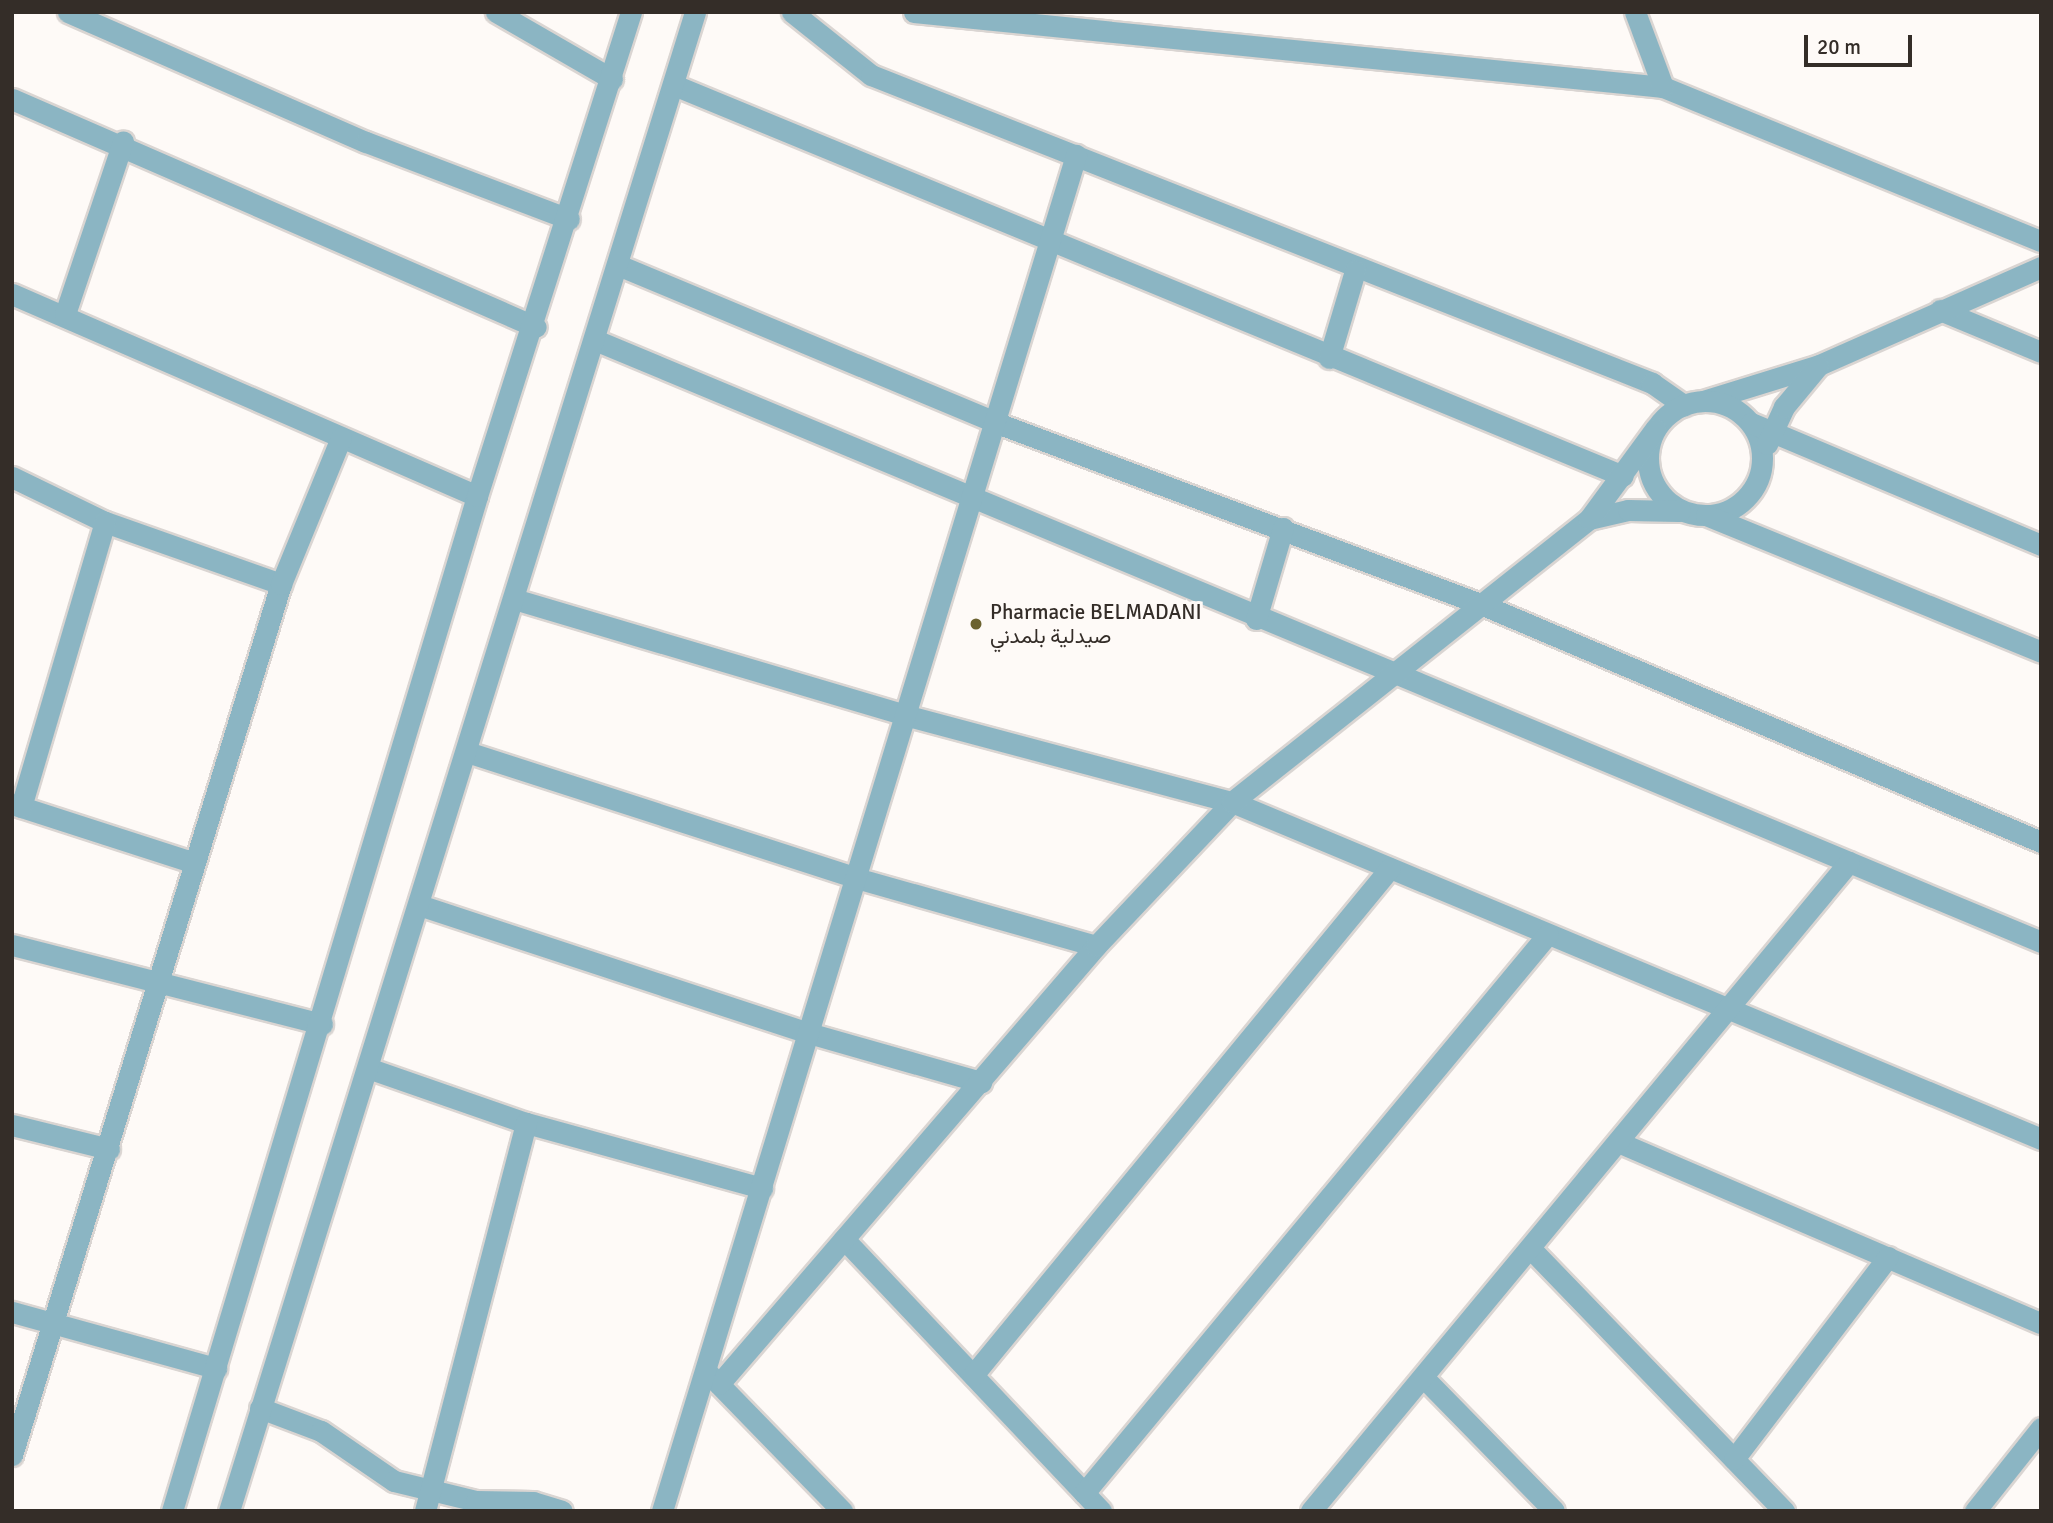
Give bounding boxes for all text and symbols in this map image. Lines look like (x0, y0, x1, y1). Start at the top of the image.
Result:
scale bar (1808, 21, 1916, 65)
text: 20 m (1817, 34, 1861, 60)
place label: Pharmacie BELMADANI صيدلية بلمدني (990, 599, 1202, 649)
marker: Pharmacie BELMADANI صيدلية بلمدني (968, 616, 984, 632)

